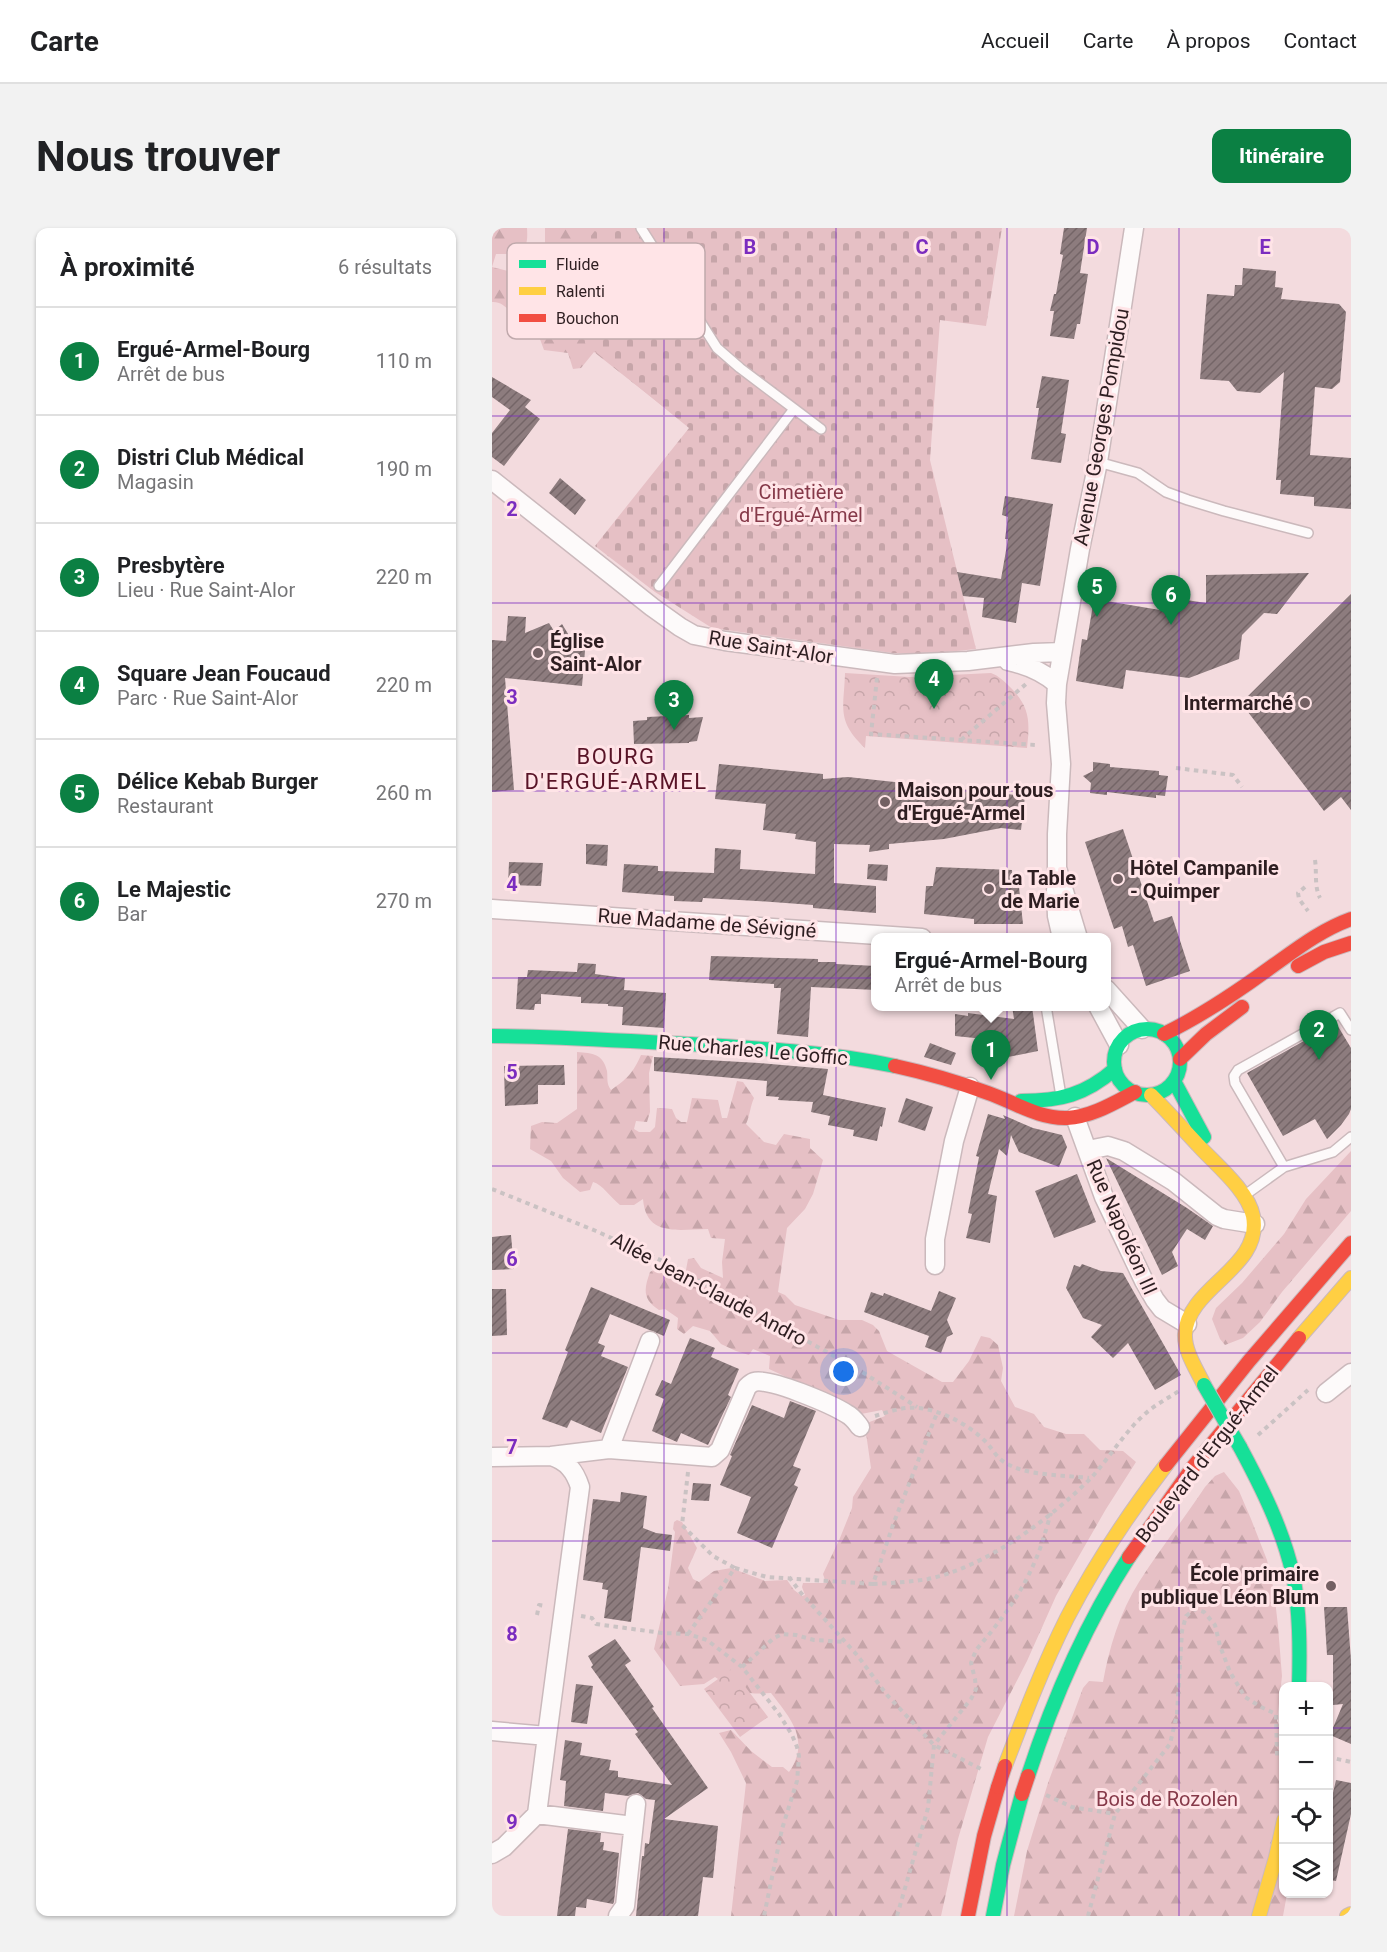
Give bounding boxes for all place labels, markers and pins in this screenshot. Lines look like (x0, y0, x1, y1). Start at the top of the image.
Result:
pin: 5 (1078, 568, 1116, 617)
pin: 6 (1152, 576, 1190, 625)
place label: Église Saint-Alor (550, 629, 642, 676)
marker: Église Saint-Alor (531, 646, 545, 660)
pin: 4 (914, 660, 954, 709)
pin: 3 (654, 680, 693, 730)
place label: Intermarché (1183, 691, 1293, 715)
marker: Intermarché (1298, 696, 1312, 710)
place label: Maison pour tous d'Ergué-Armel (897, 778, 1054, 825)
marker: Maison pour tous d'Ergué-Armel (878, 795, 892, 809)
place label: Hôtel Campanile - Quimper (1130, 856, 1279, 903)
place label: La Table de Marie (1001, 866, 1080, 913)
marker: Hôtel Campanile - Quimper (1111, 872, 1125, 886)
marker: La Table de Marie (982, 882, 996, 896)
pin: 2 (1300, 1010, 1338, 1060)
pin: 1 (972, 1030, 1010, 1080)
place label: École primaire publique Léon Blum (1141, 1562, 1319, 1609)
marker: École primaire publique Léon Blum (1324, 1579, 1338, 1593)

